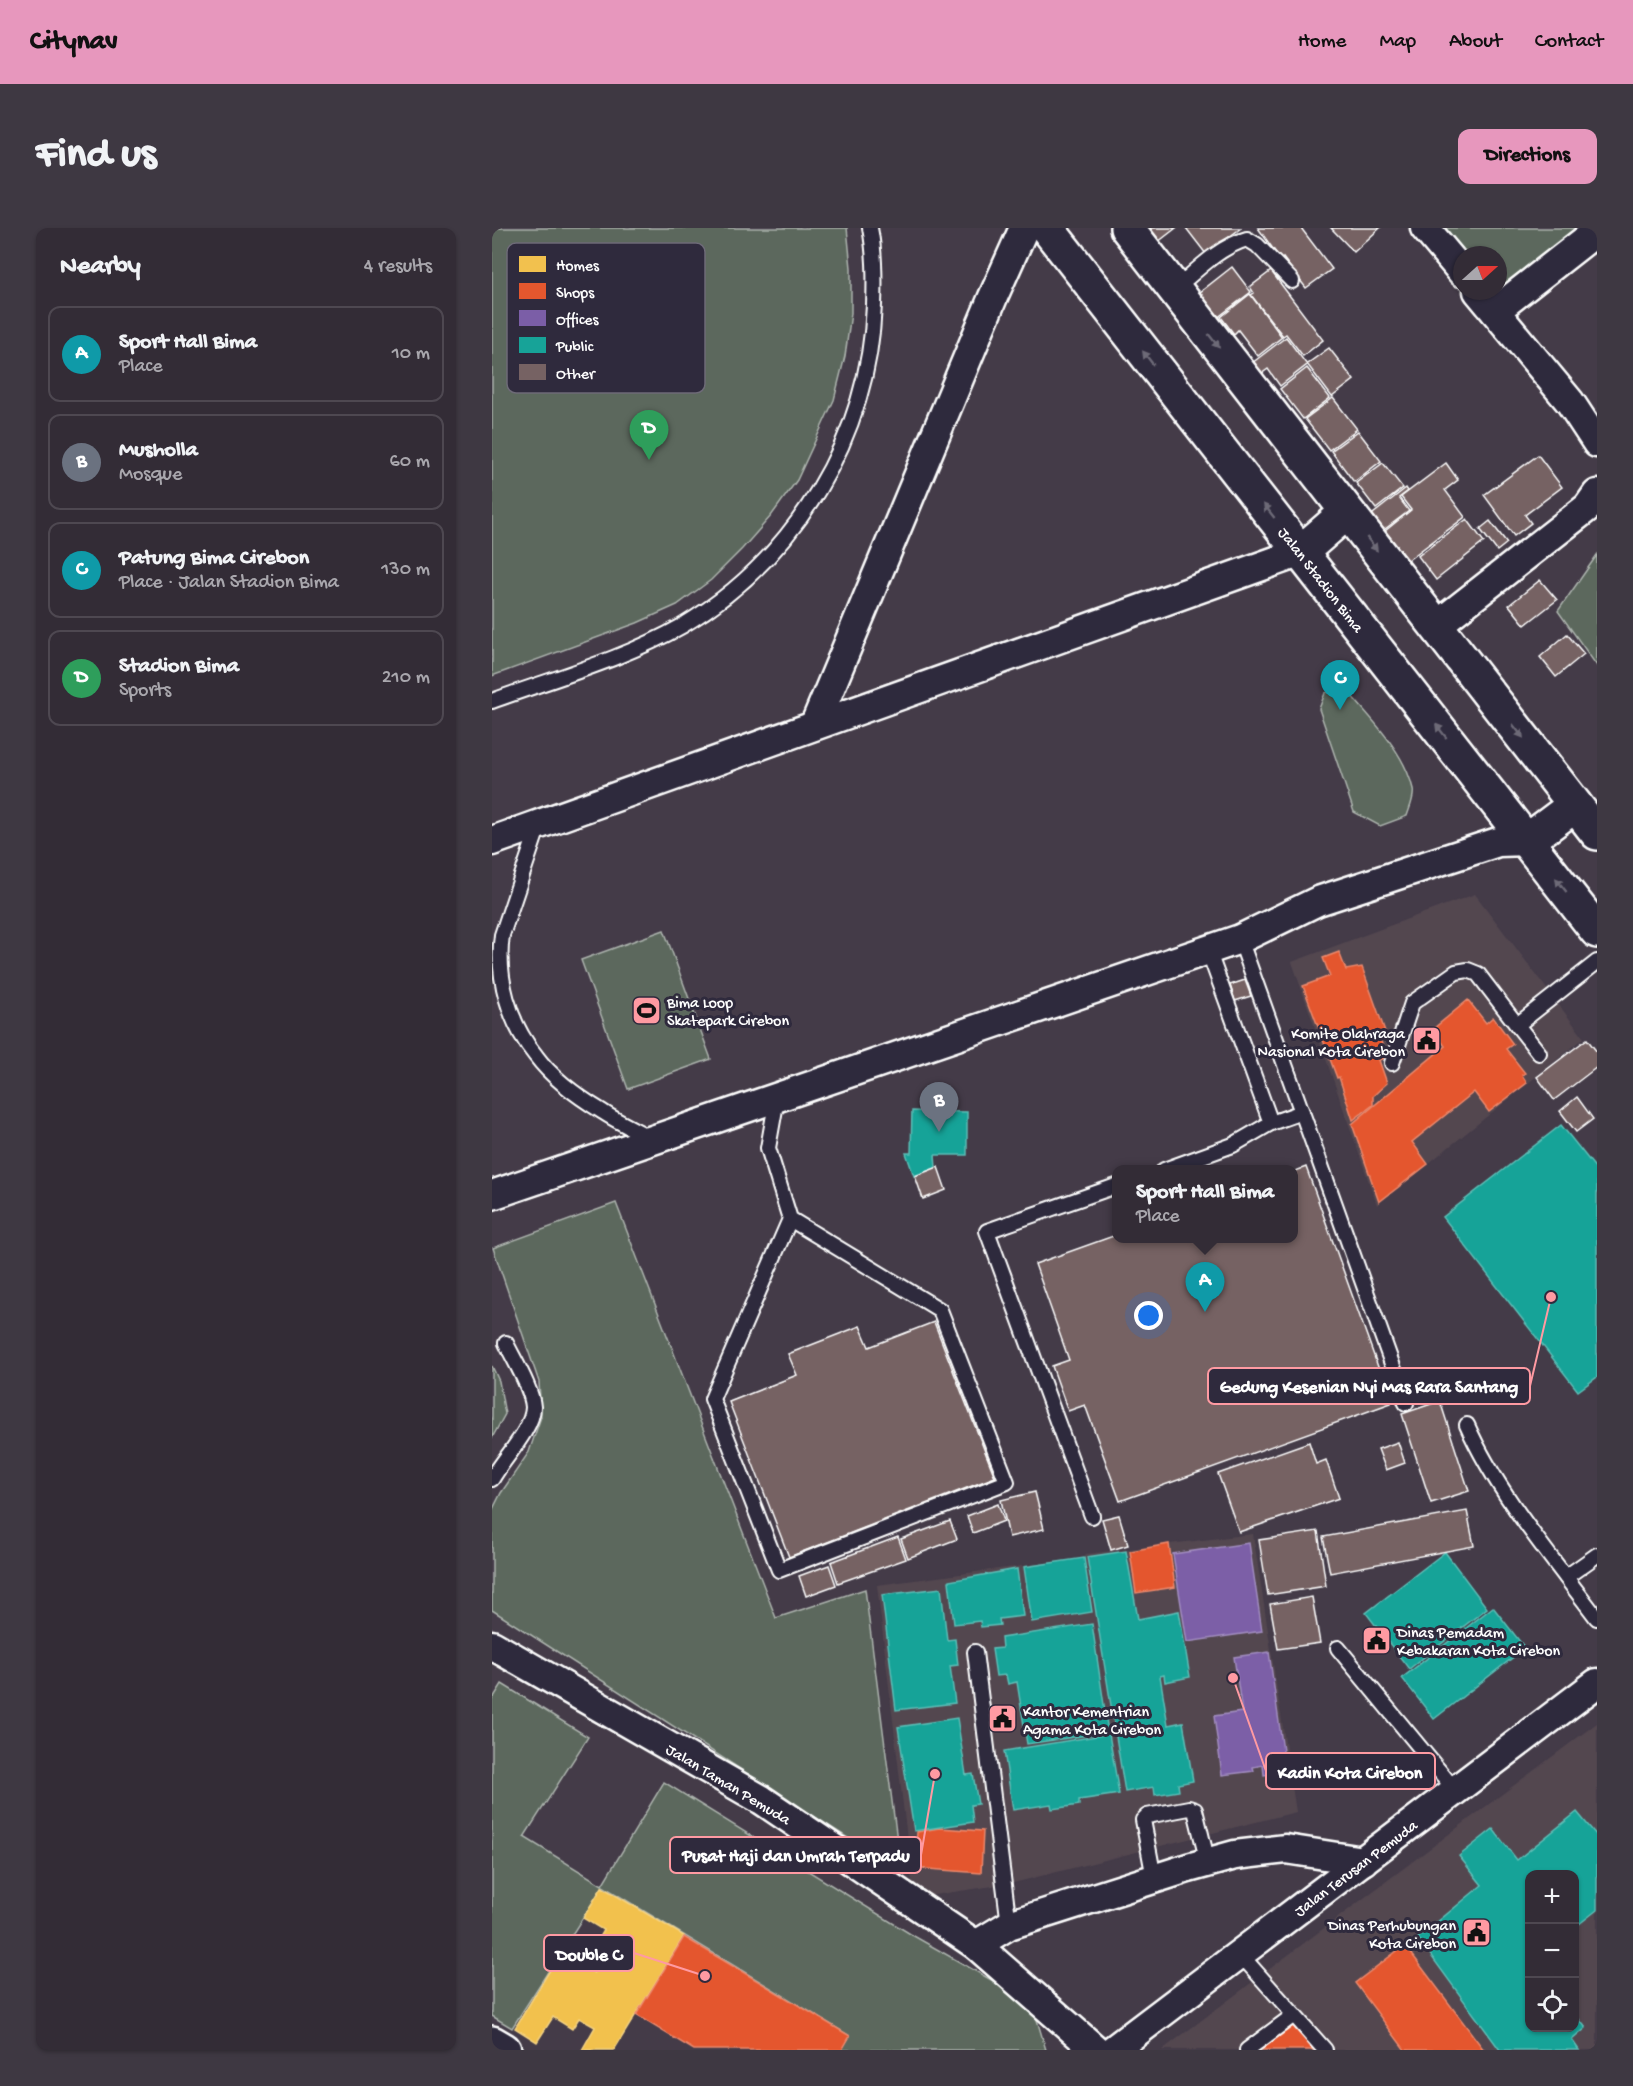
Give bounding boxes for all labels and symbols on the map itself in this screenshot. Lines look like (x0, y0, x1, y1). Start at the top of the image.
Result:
legend (507, 243, 705, 393)
north arrow (1453, 246, 1507, 300)
text: Homes (556, 258, 600, 277)
text: Shops (556, 285, 595, 304)
text: Offices (556, 312, 600, 331)
one-way arrow (1208, 333, 1220, 348)
text: Public (555, 339, 594, 358)
one-way arrow (1142, 350, 1155, 366)
text: Other (556, 366, 596, 385)
pin: D (630, 410, 668, 460)
one-way arrow (1263, 504, 1275, 519)
street label: Jalan Stadion Bima (1272, 525, 1367, 638)
one-way arrow (1366, 537, 1378, 552)
pin: C (1320, 660, 1360, 710)
one-way arrow (1434, 723, 1447, 739)
one-way arrow (1512, 724, 1524, 739)
one-way arrow (1555, 877, 1567, 892)
sports icon: Bima Loop Skatepark Cirebon (630, 994, 662, 1026)
place label: Bima Loop Skatepark Cirebon (666, 995, 789, 1032)
public building icon: Komite Olahraga Nasional Kota Cirebon (1410, 1025, 1442, 1057)
place label: Komite Olahraga Nasional Kota Cirebon (1257, 1026, 1406, 1063)
pin: B (920, 1082, 958, 1132)
pin: A (1186, 1262, 1224, 1312)
your location (1134, 1301, 1163, 1330)
callout: Gedung Kesenian Nyi Mas Rara Santang (1208, 1368, 1530, 1404)
text: Gedung Kesenian Nyi Mas Rara Santang (1220, 1378, 1518, 1399)
public building icon: Dinas Pemadam Kebakaran Kota Cirebon (1360, 1624, 1392, 1656)
place label: Dinas Pemadam Kebakaran Kota Cirebon (1396, 1625, 1560, 1662)
public building icon: Kantor Kementrian Agama Kota Cirebon (986, 1703, 1018, 1735)
place label: Kantor Kementrian Agama Kota Cirebon (1023, 1704, 1162, 1741)
street label: Jalan Taman Pemuda (661, 1741, 794, 1831)
callout: Kadin Kota Cirebon (1266, 1753, 1435, 1789)
text: Kadin Kota Cirebon (1277, 1764, 1423, 1785)
street label: Jalan Terusan Pemuda (1292, 1817, 1423, 1922)
callout: Pusat Haji dan Umrah Terpadu (670, 1837, 921, 1873)
text: Pusat Haji dan Umrah Terpadu (681, 1847, 910, 1868)
public building icon: Dinas Perhubungan Kota Cirebon (1461, 1917, 1493, 1949)
place label: Dinas Perhubungan Kota Cirebon (1327, 1918, 1456, 1955)
callout: Double C (544, 1935, 634, 1971)
text: Double C (554, 1946, 624, 1967)

